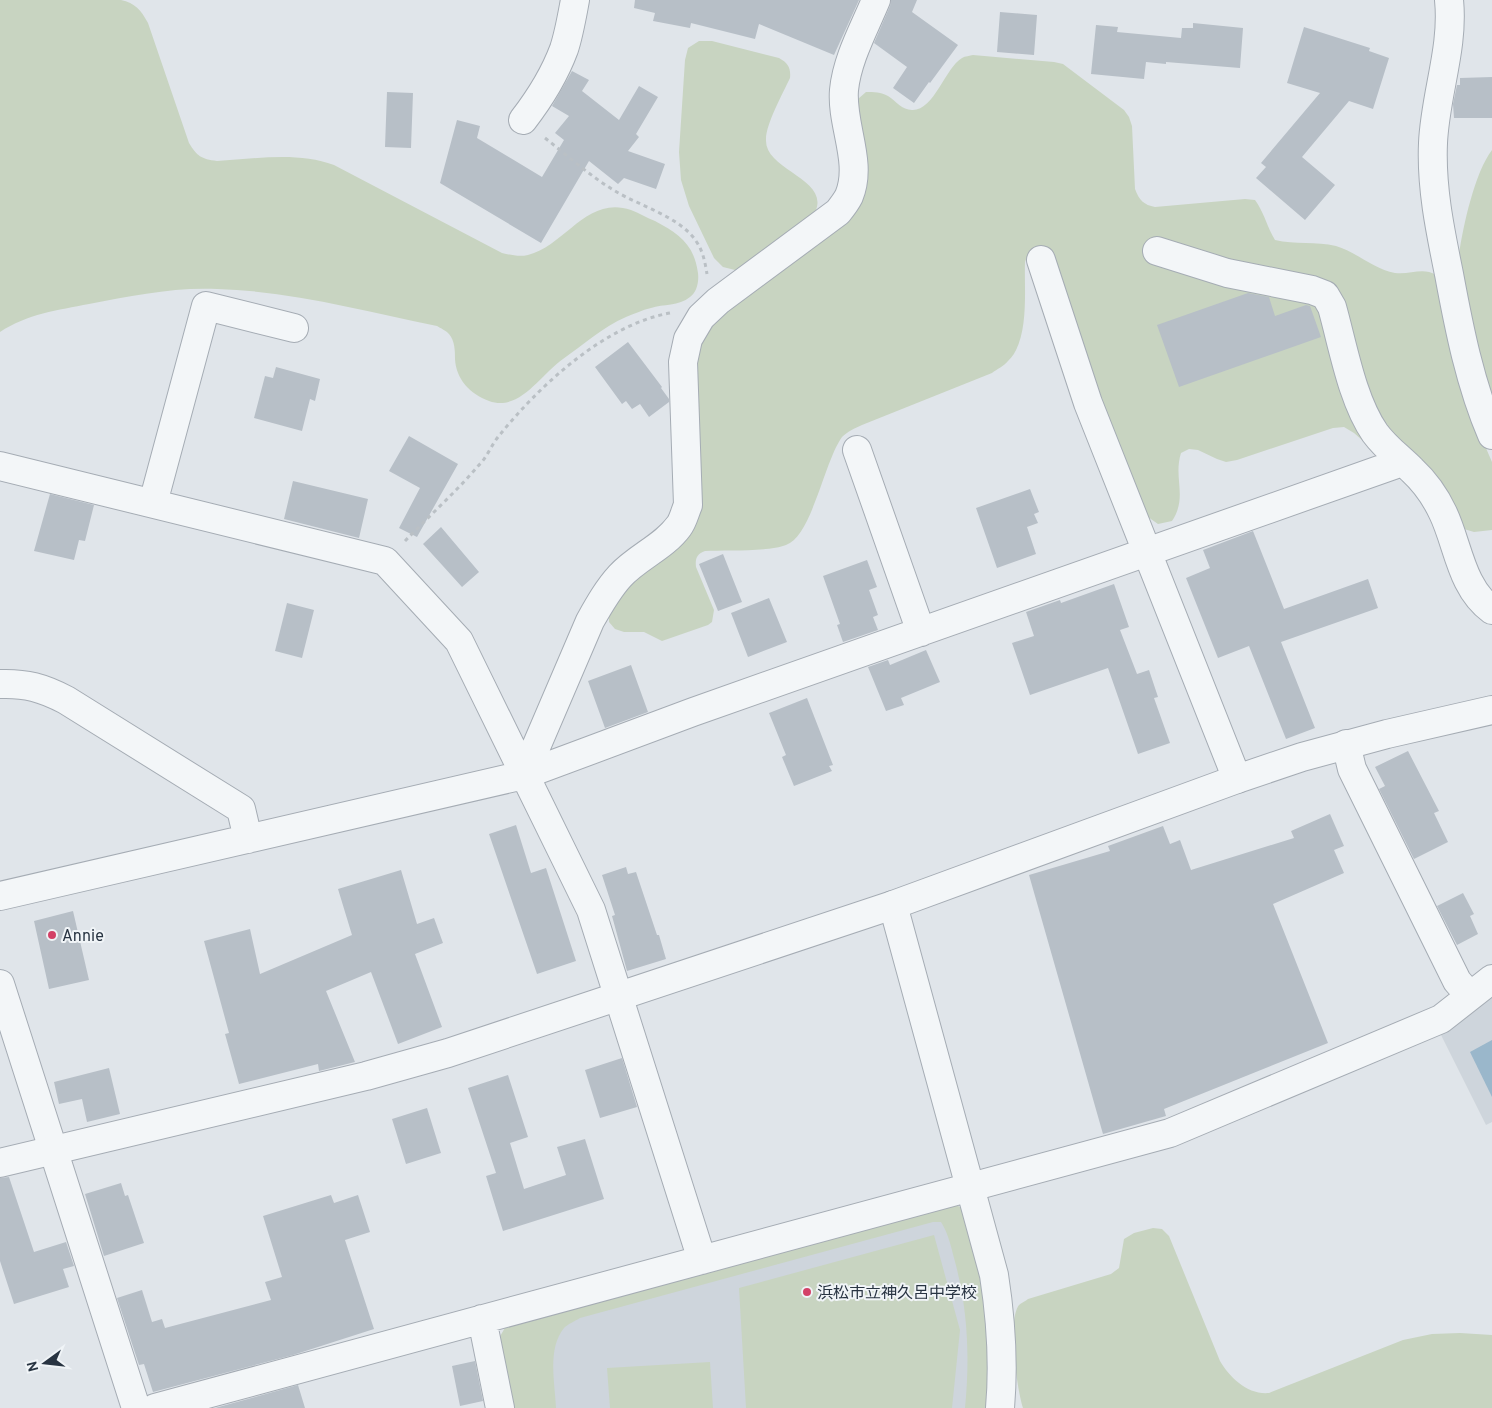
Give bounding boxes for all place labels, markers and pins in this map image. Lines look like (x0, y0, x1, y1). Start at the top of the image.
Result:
place label: Annie (62, 927, 104, 947)
marker: Annie (46, 929, 58, 941)
place label: 浜松市立神久呂中学校 (817, 1284, 977, 1304)
marker: 浜松市立神久呂中学校 (801, 1286, 813, 1298)

